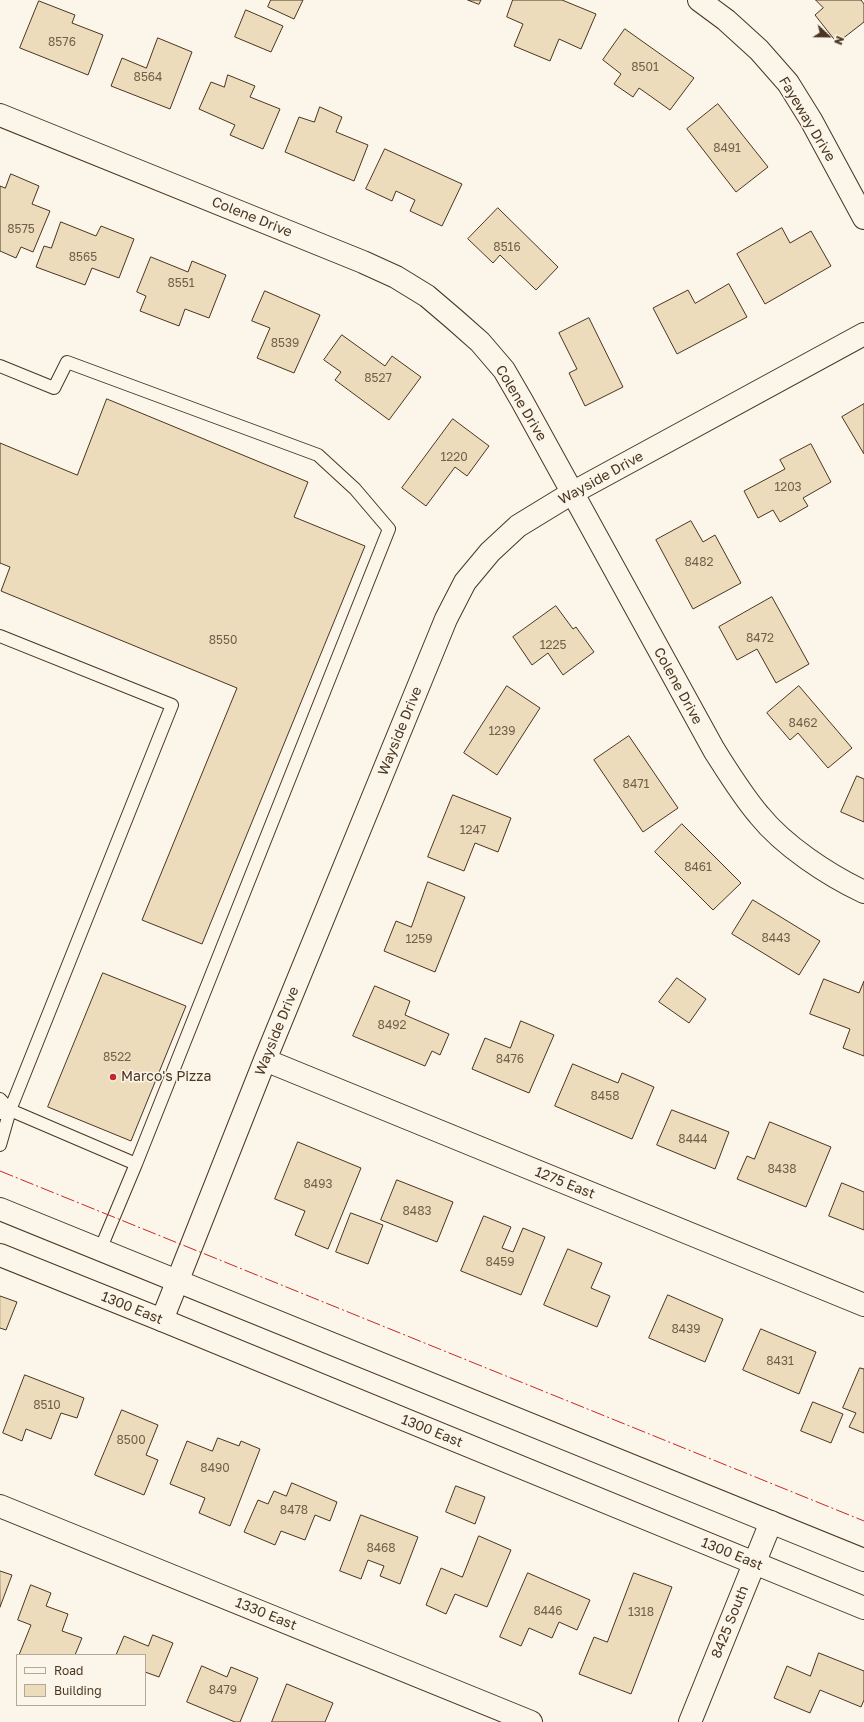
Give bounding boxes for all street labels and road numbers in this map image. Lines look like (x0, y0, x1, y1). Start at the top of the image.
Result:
street label: Fayeway Drive (775, 74, 839, 164)
street label: Colene Drive (209, 193, 295, 241)
street label: Colene Drive (492, 362, 550, 444)
street label: Wayside Drive (556, 448, 646, 508)
street label: Colene Drive (650, 645, 706, 727)
street label: Wayside Drive (375, 684, 425, 778)
street label: Wayside Drive (252, 984, 302, 1078)
street label: 1275 East (533, 1163, 597, 1203)
street label: 1300 East (99, 1288, 165, 1328)
street label: 1300 East (399, 1411, 465, 1451)
street label: 1300 East (699, 1534, 765, 1574)
street label: 8425 South (708, 1583, 752, 1661)
street label: 1330 East (233, 1594, 299, 1634)

